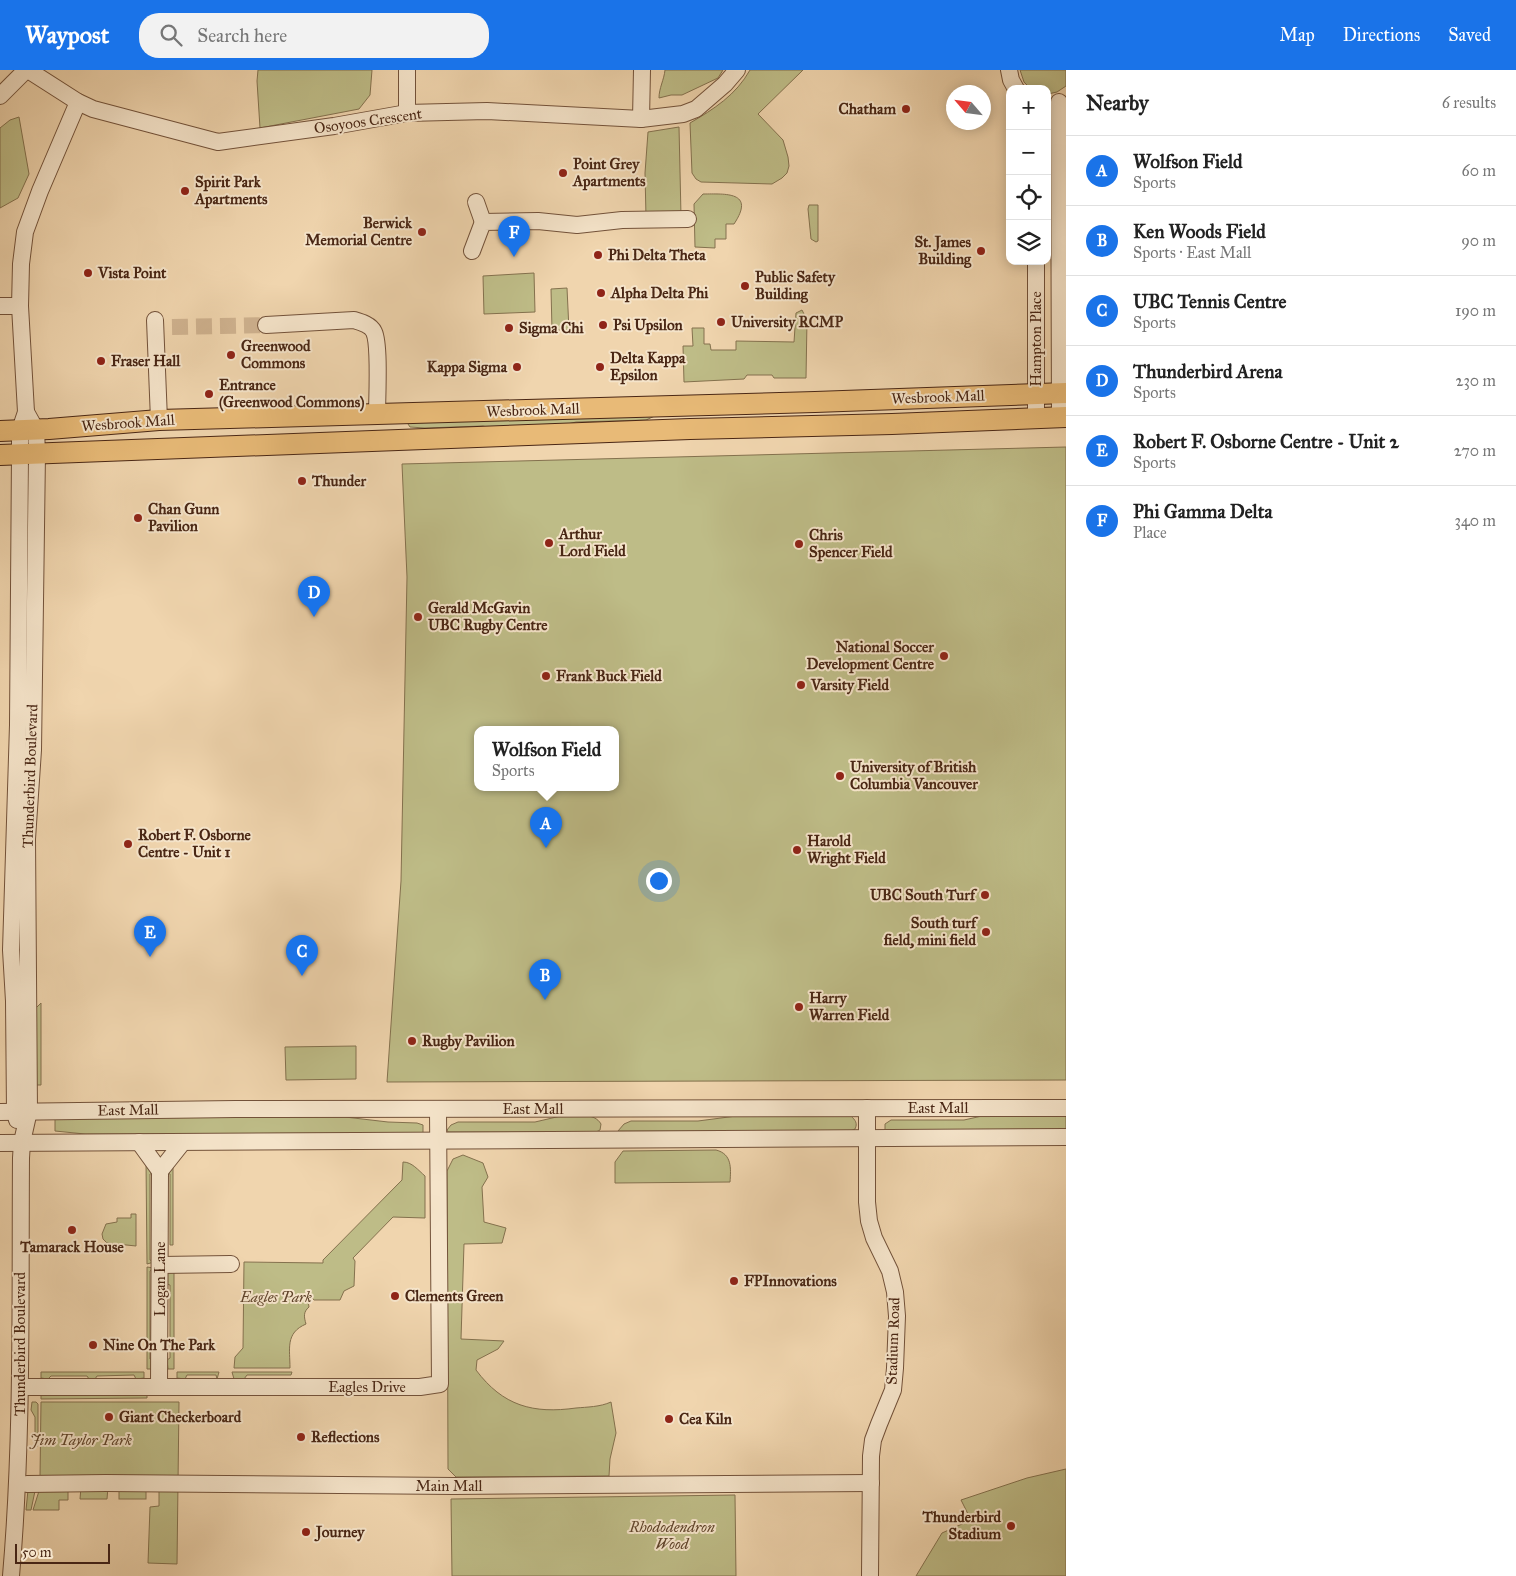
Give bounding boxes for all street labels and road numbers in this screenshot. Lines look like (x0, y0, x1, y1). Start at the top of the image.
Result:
street label: Osoyoos Crescent (313, 104, 424, 137)
street label: Hampton Place (1027, 291, 1045, 387)
street label: Wesbrook Mall (891, 386, 986, 408)
street label: Wesbrook Mall (486, 399, 581, 421)
street label: Wesbrook Mall (81, 411, 176, 435)
street label: Thunderbird Boulevard (18, 703, 42, 848)
street label: East Mall (907, 1099, 969, 1117)
street label: East Mall (97, 1100, 160, 1120)
street label: East Mall (502, 1100, 564, 1118)
street label: Logan Lane (151, 1241, 169, 1317)
street label: Thunderbird Boulevard (11, 1271, 29, 1416)
street label: Stadium Road (882, 1296, 904, 1385)
street label: Eagles Drive (328, 1378, 406, 1396)
street label: Main Mall (415, 1477, 484, 1495)

